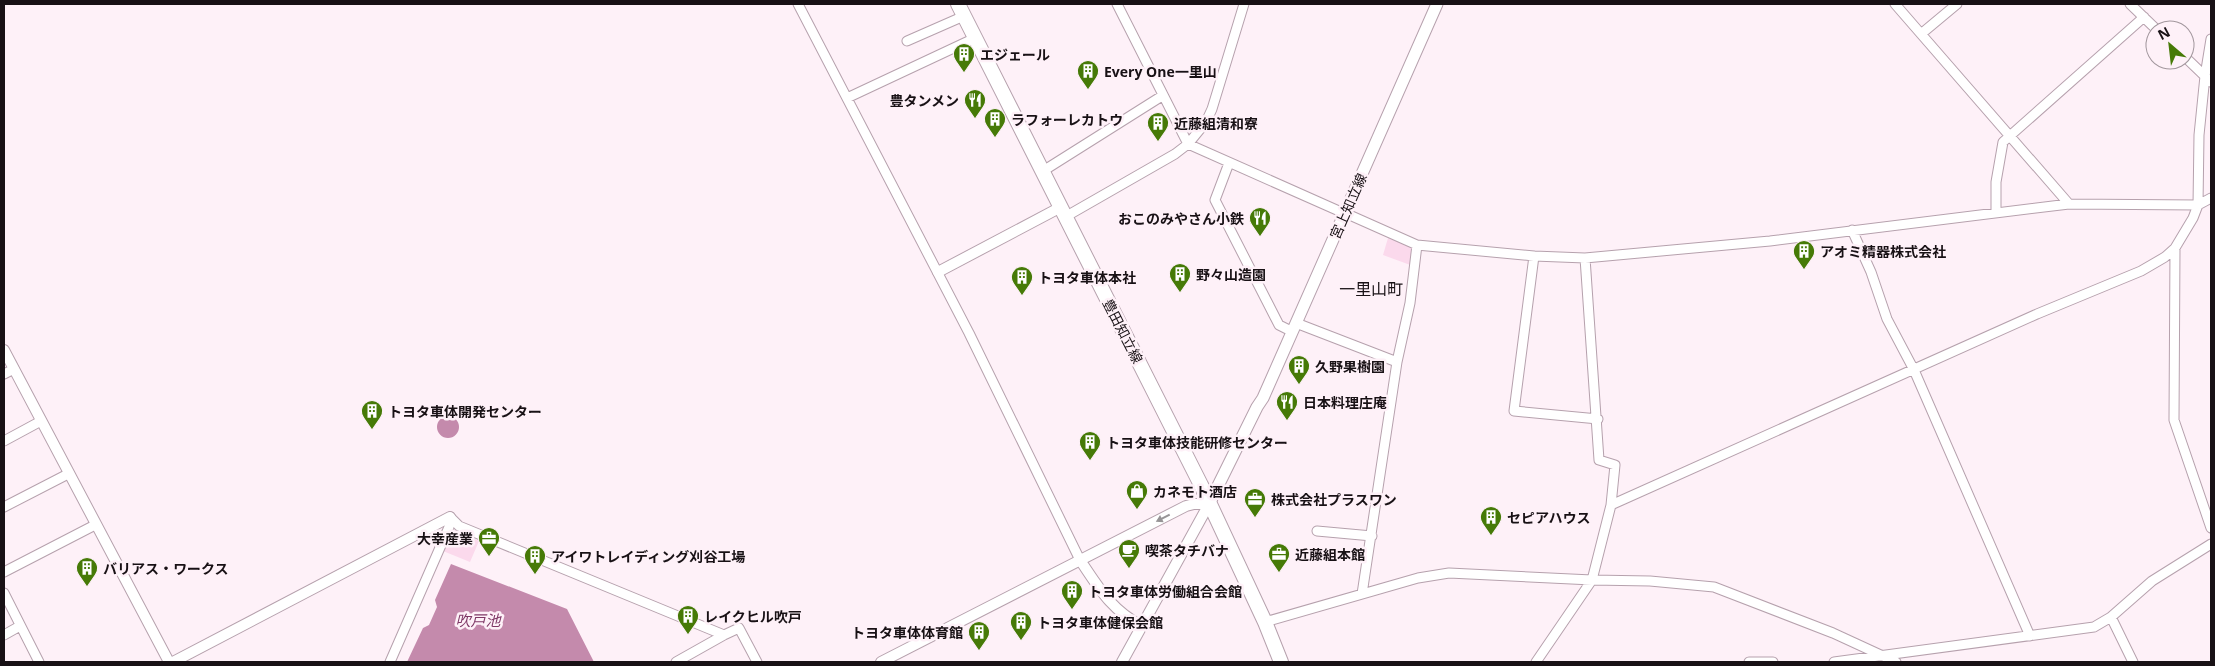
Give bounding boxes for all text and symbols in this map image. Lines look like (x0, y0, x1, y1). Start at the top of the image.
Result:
north arrow (2145, 20, 2195, 70)
text: N (2154, 22, 2173, 44)
building icon: エジェール (952, 42, 976, 73)
place label: エジェール (980, 45, 1050, 64)
building icon: Every One一里山 (1076, 59, 1100, 90)
place label: Every One一里山 (1104, 62, 1217, 81)
restaurant icon: 豊タンメン (963, 88, 987, 119)
place label: 豊タンメン (889, 91, 959, 110)
building icon: ラフォーレカトウ (983, 107, 1007, 138)
place label: ラフォーレカトウ (1011, 110, 1123, 129)
building icon: 近藤組清和寮 (1146, 111, 1170, 142)
place label: 近藤組清和寮 (1174, 114, 1258, 133)
street label: 宮上知立線 (1325, 170, 1371, 242)
restaurant icon: おこのみやさん小鉄 (1248, 206, 1272, 237)
place label: おこのみやさん小鉄 (1118, 209, 1244, 228)
building icon: アオミ精器株式会社 (1792, 239, 1816, 270)
place label: アオミ精器株式会社 (1820, 242, 1946, 261)
building icon: 野々山造園 (1168, 262, 1192, 293)
building icon: トヨタ車体本社 (1010, 265, 1034, 296)
place label: 野々山造園 (1196, 265, 1266, 284)
place label: トヨタ車体本社 (1038, 268, 1136, 287)
district label: 一里山町 (1339, 278, 1403, 300)
street label: 豊田知立線 (1099, 296, 1147, 366)
building icon: 久野果樹園 (1287, 354, 1311, 385)
place label: 久野果樹園 (1315, 357, 1385, 376)
restaurant icon: 日本料理庄庵 (1275, 390, 1299, 421)
place label: 日本料理庄庵 (1303, 393, 1387, 412)
building icon: トヨタ車体開発センター (360, 399, 384, 430)
place label: トヨタ車体開発センター (388, 402, 542, 421)
building icon: トヨタ車体技能研修センター (1078, 430, 1102, 461)
place label: トヨタ車体技能研修センター (1106, 433, 1288, 452)
shop icon: カネモト酒店 (1125, 479, 1149, 510)
place label: カネモト酒店 (1153, 482, 1237, 501)
office icon: 株式会社プラスワン (1243, 487, 1267, 518)
place label: 株式会社プラスワン (1271, 490, 1397, 509)
building icon: セピアハウス (1479, 505, 1503, 536)
place label: セピアハウス (1507, 508, 1590, 527)
one-way arrow (1156, 514, 1171, 522)
office icon: 大幸産業 (477, 526, 501, 557)
place label: 大幸産業 (417, 529, 473, 548)
cafe icon: 喫茶タチバナ (1117, 538, 1141, 569)
place label: 喫茶タチバナ (1145, 541, 1229, 560)
office icon: 近藤組本館 (1267, 542, 1291, 573)
building icon: アイワトレイディング刈谷工場 (523, 544, 547, 575)
place label: 近藤組本館 (1295, 545, 1365, 564)
place label: アイワトレイディング刈谷工場 (551, 547, 745, 566)
building icon: バリアス・ワークス (75, 556, 99, 587)
place label: バリアス・ワークス (103, 559, 229, 578)
building icon: トヨタ車体労働組合会館 (1060, 579, 1084, 610)
place label: トヨタ車体労働組合会館 (1088, 582, 1242, 601)
building icon: レイクヒル吹戸 (676, 604, 700, 635)
place label: レイクヒル吹戸 (704, 607, 802, 626)
water label: 吹戸池 (455, 610, 502, 630)
building icon: トヨタ車体健保会館 (1009, 610, 1033, 641)
place label: トヨタ車体健保会館 (1037, 613, 1163, 632)
building icon: トヨタ車体体育館 (967, 620, 991, 651)
place label: トヨタ車体体育館 (851, 623, 963, 642)

